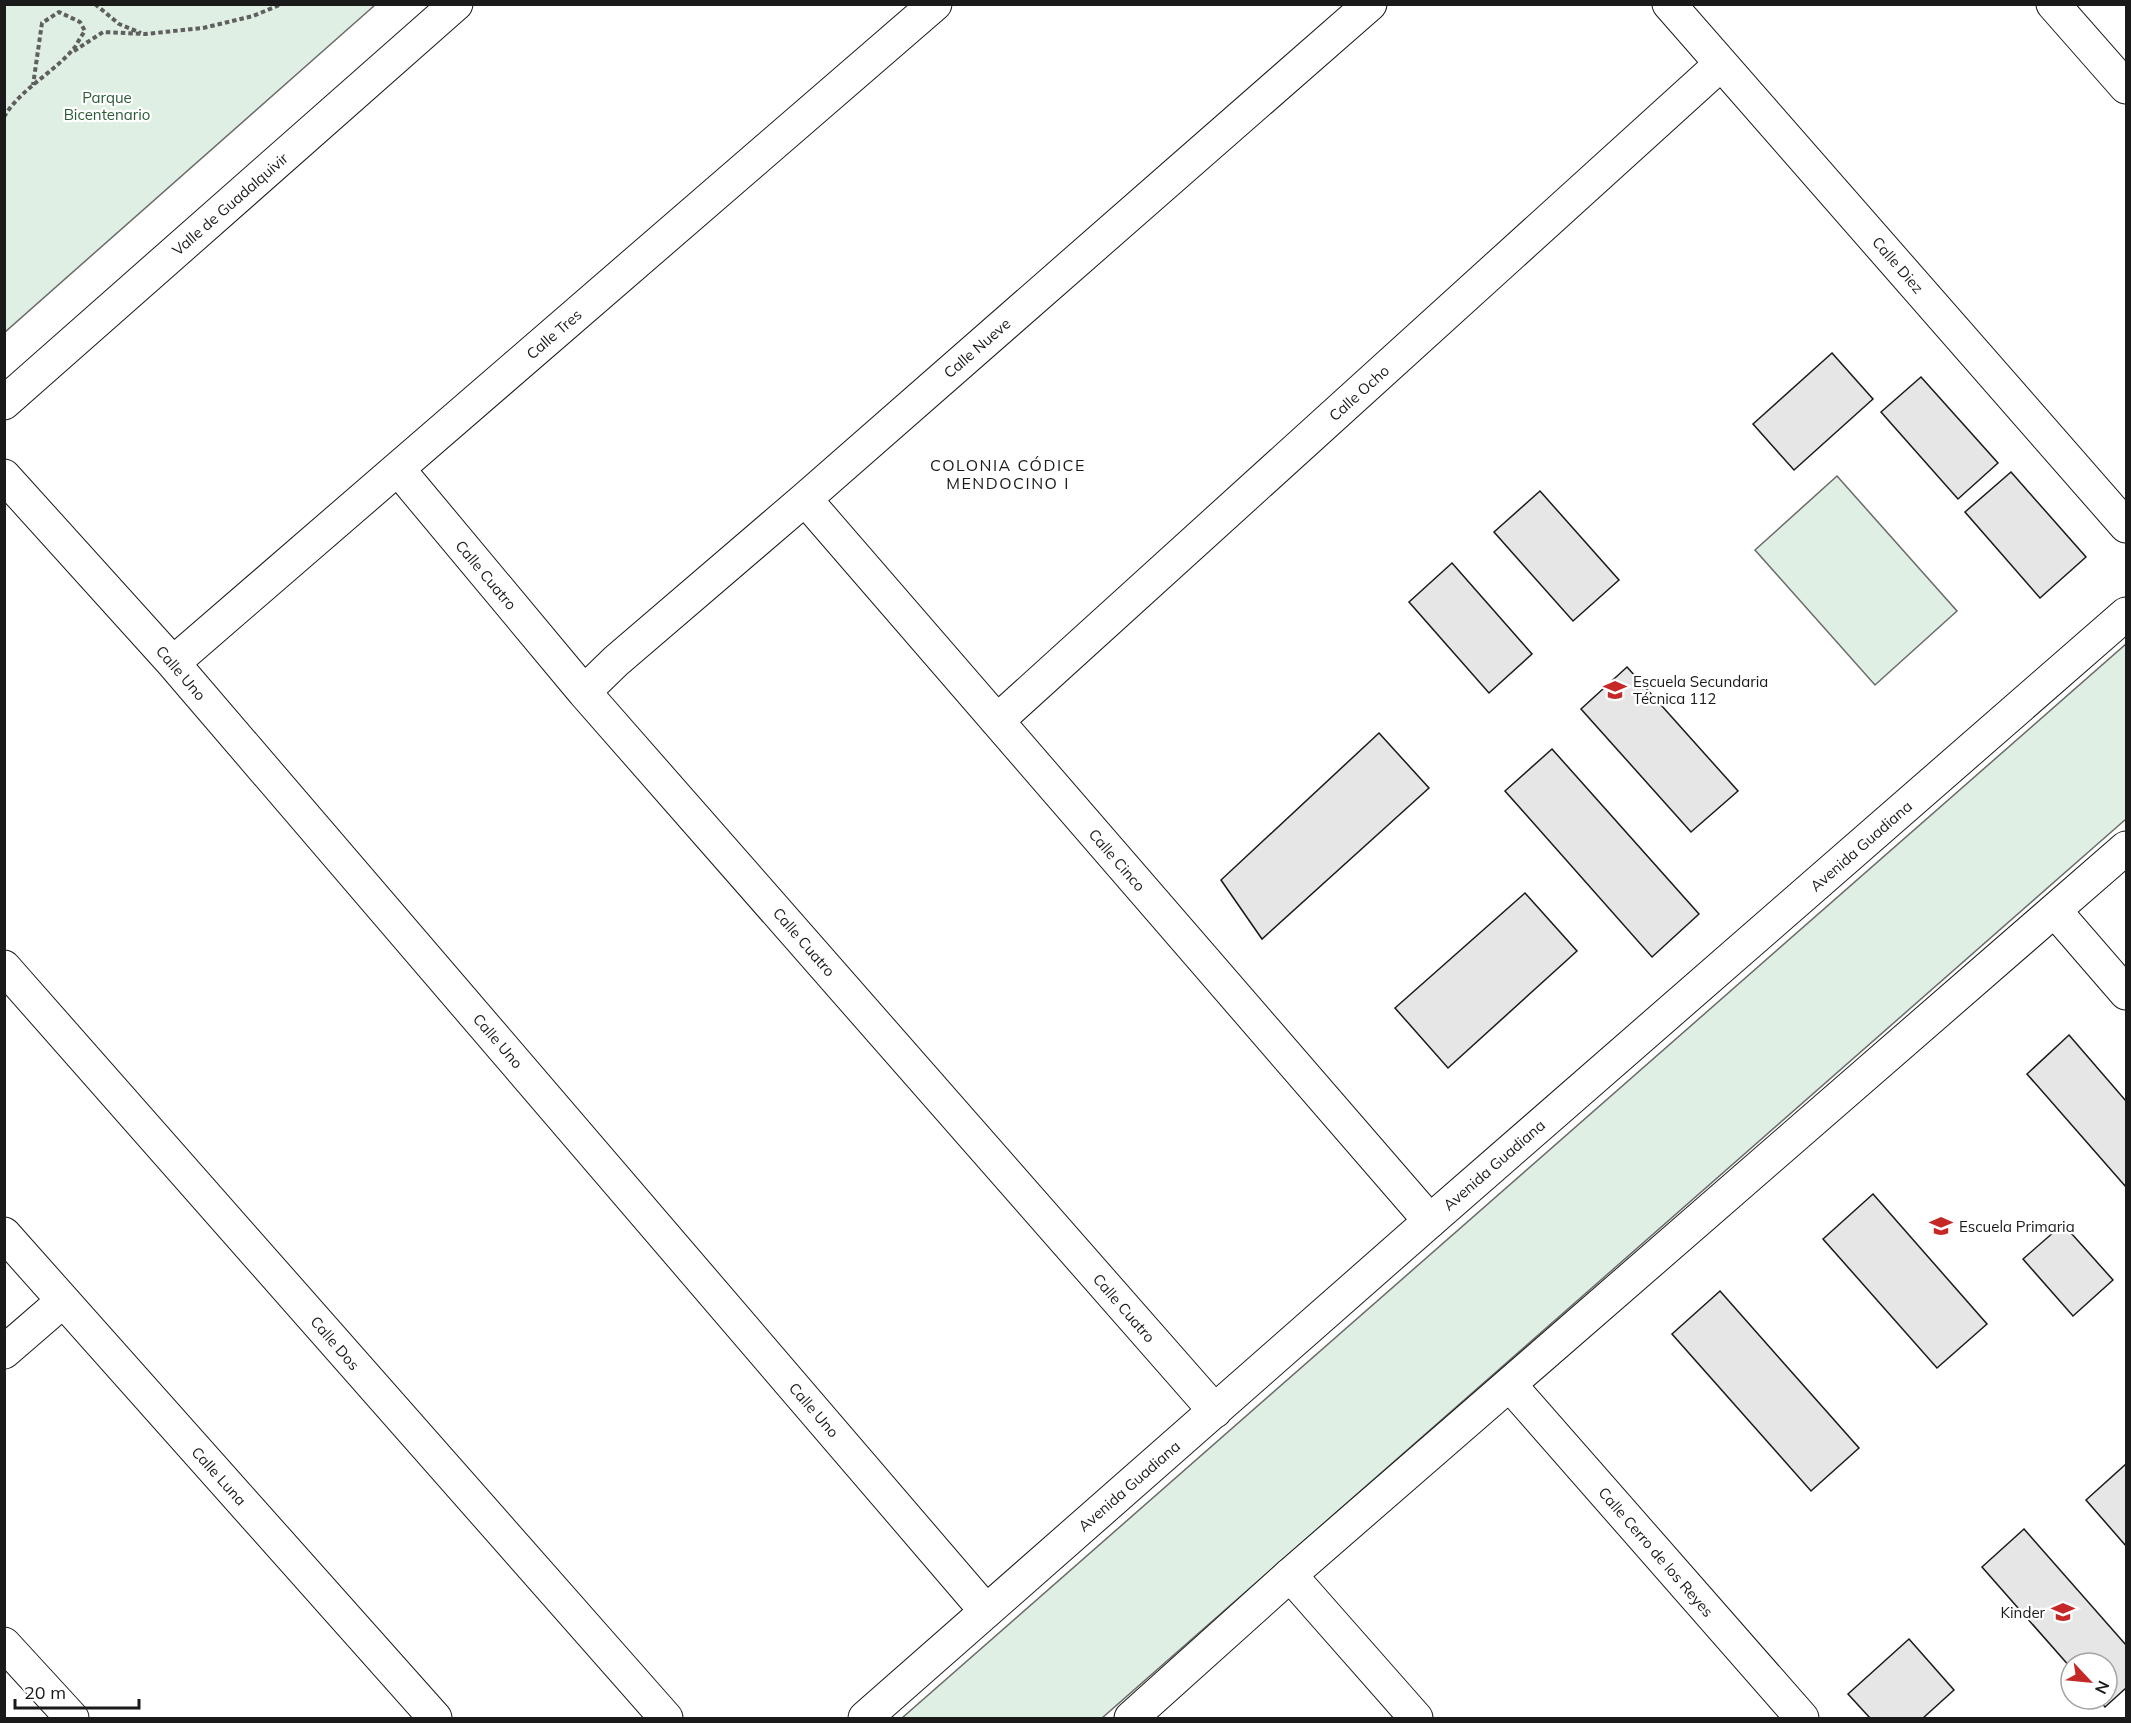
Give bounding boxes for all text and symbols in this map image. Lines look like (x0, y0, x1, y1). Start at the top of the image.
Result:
park label: Parque Bicentenario (64, 88, 150, 124)
street label: Valle de Guadalquivir (168, 148, 292, 259)
street label: Calle Diez (1868, 233, 1928, 297)
street label: Calle Tres (522, 305, 586, 363)
street label: Calle Nueve (940, 314, 1014, 382)
street label: Calle Ocho (1325, 361, 1393, 425)
district label: COLONIA CÓDICE MENDOCINO I (930, 455, 1086, 493)
street label: Calle Cuatro (451, 536, 521, 614)
street label: Calle Uno (152, 642, 210, 704)
place label: Escuela Secundaria Técnica 112 (1633, 672, 1768, 708)
school or university icon: Escuela Secundaria Técnica 112 (1602, 677, 1628, 703)
street label: Avenida Guadiana (1806, 797, 1916, 895)
street label: Calle Cinco (1085, 825, 1149, 895)
street label: Calle Cuatro (769, 904, 839, 980)
street label: Calle Uno (469, 1010, 527, 1072)
street label: Avenida Guadiana (1439, 1116, 1549, 1214)
school or university icon: Escuela Primaria (1928, 1213, 1954, 1239)
place label: Escuela Primaria (1959, 1217, 2075, 1236)
street label: Calle Cuatro (1089, 1270, 1159, 1346)
street label: Calle Dos (306, 1312, 364, 1374)
street label: Calle Uno (785, 1379, 843, 1441)
street label: Avenida Guadiana (1074, 1437, 1184, 1535)
street label: Calle Luna (188, 1443, 250, 1509)
street label: Calle Cerro de los Reyes (1594, 1483, 1718, 1621)
school or university icon: Kinder (2050, 1599, 2076, 1625)
place label: Kinder (2001, 1603, 2046, 1622)
north arrow (2059, 1651, 2119, 1711)
scale bar (15, 1672, 140, 1710)
text: N (2091, 1678, 2114, 1697)
text: 20 m (24, 1681, 66, 1704)

